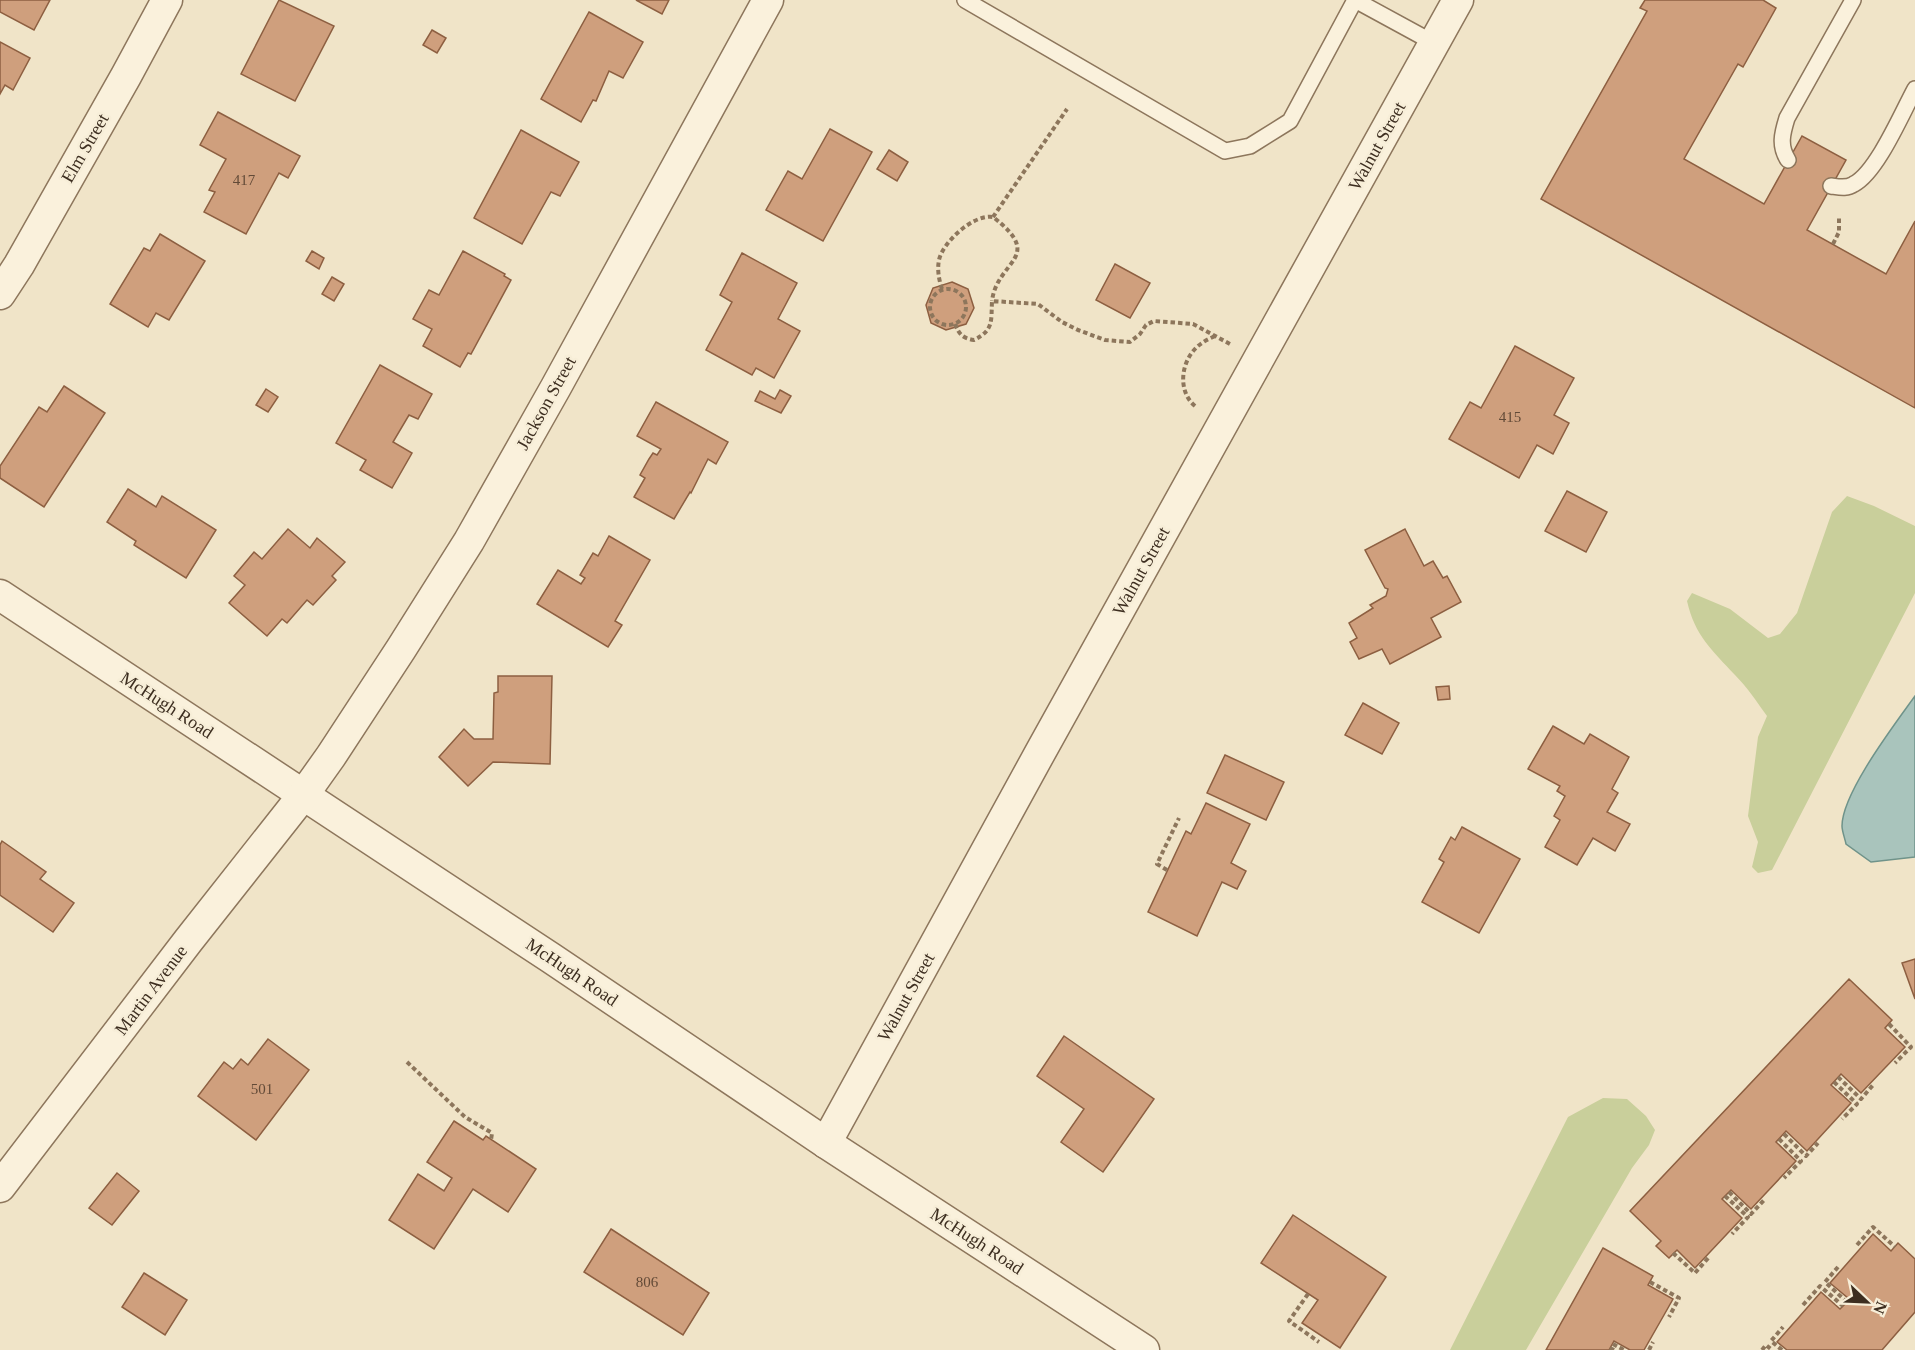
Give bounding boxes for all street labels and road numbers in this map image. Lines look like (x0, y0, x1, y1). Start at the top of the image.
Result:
street label: Walnut Street (1344, 98, 1410, 194)
street label: Elm Street (57, 110, 113, 186)
street label: Jackson Street (512, 353, 580, 453)
street label: Walnut Street (1108, 523, 1174, 619)
street label: McHugh Road (117, 668, 217, 742)
street label: McHugh Road (522, 934, 622, 1010)
street label: Martin Avenue (111, 941, 191, 1039)
street label: Walnut Street (873, 949, 939, 1045)
street label: McHugh Road (927, 1204, 1027, 1278)

